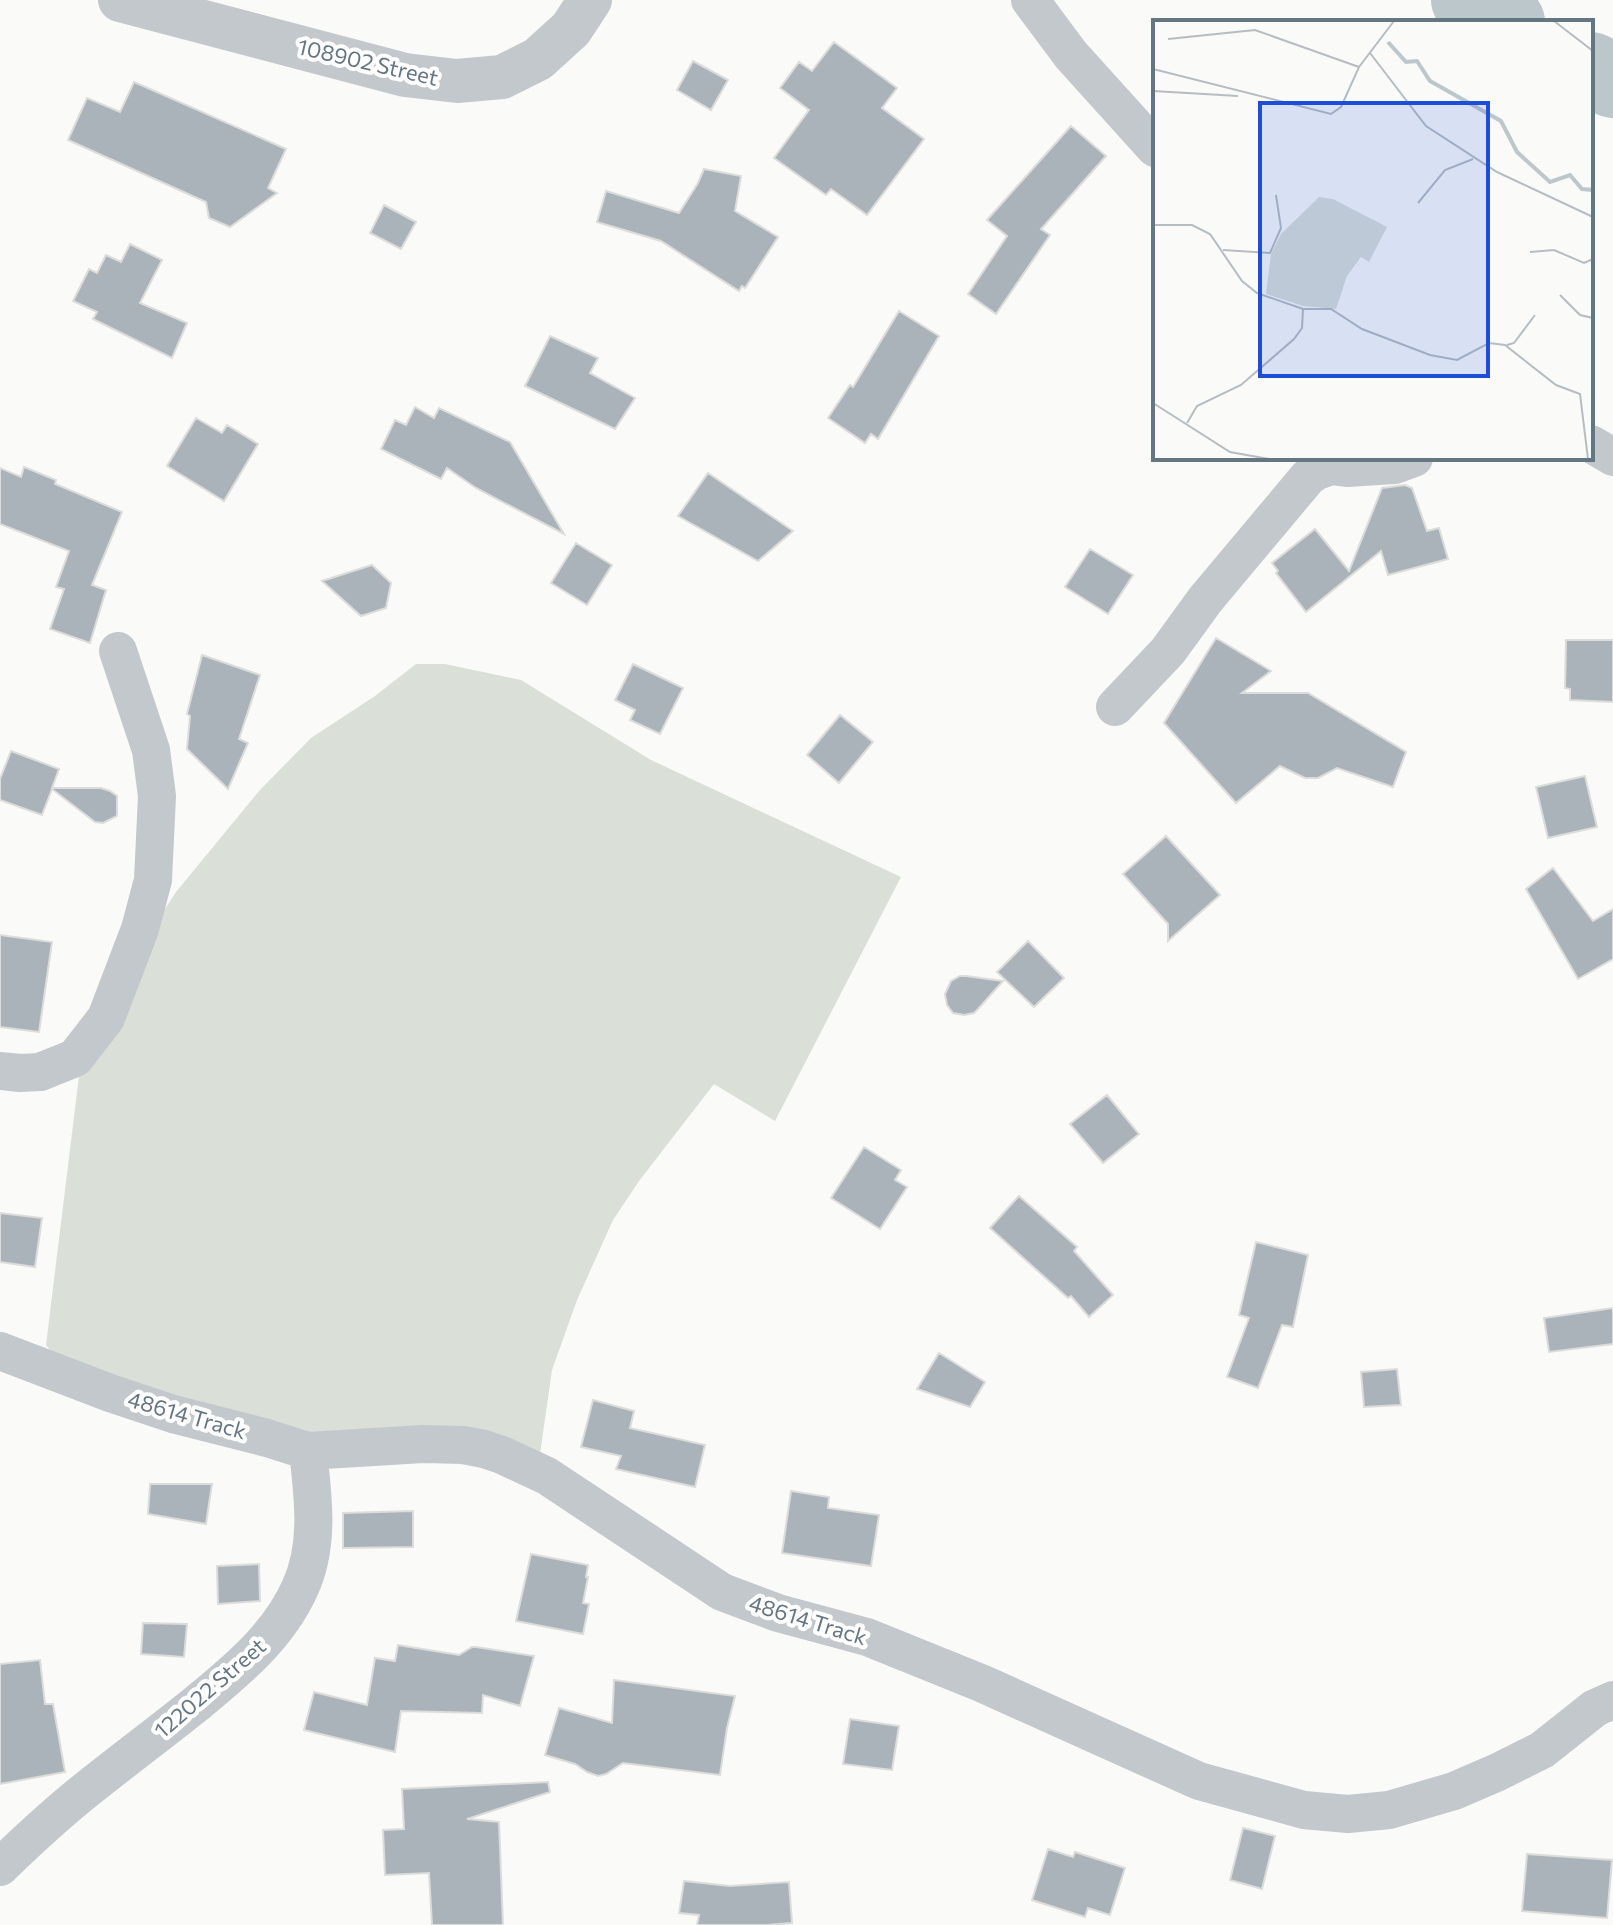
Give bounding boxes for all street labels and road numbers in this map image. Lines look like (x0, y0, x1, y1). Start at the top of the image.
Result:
street label: 108902 Street (295, 32, 441, 91)
street label: 48614 Track (125, 1385, 250, 1444)
street label: 48614 Track (746, 1589, 870, 1650)
street label: 122022 Street (148, 1632, 271, 1743)

